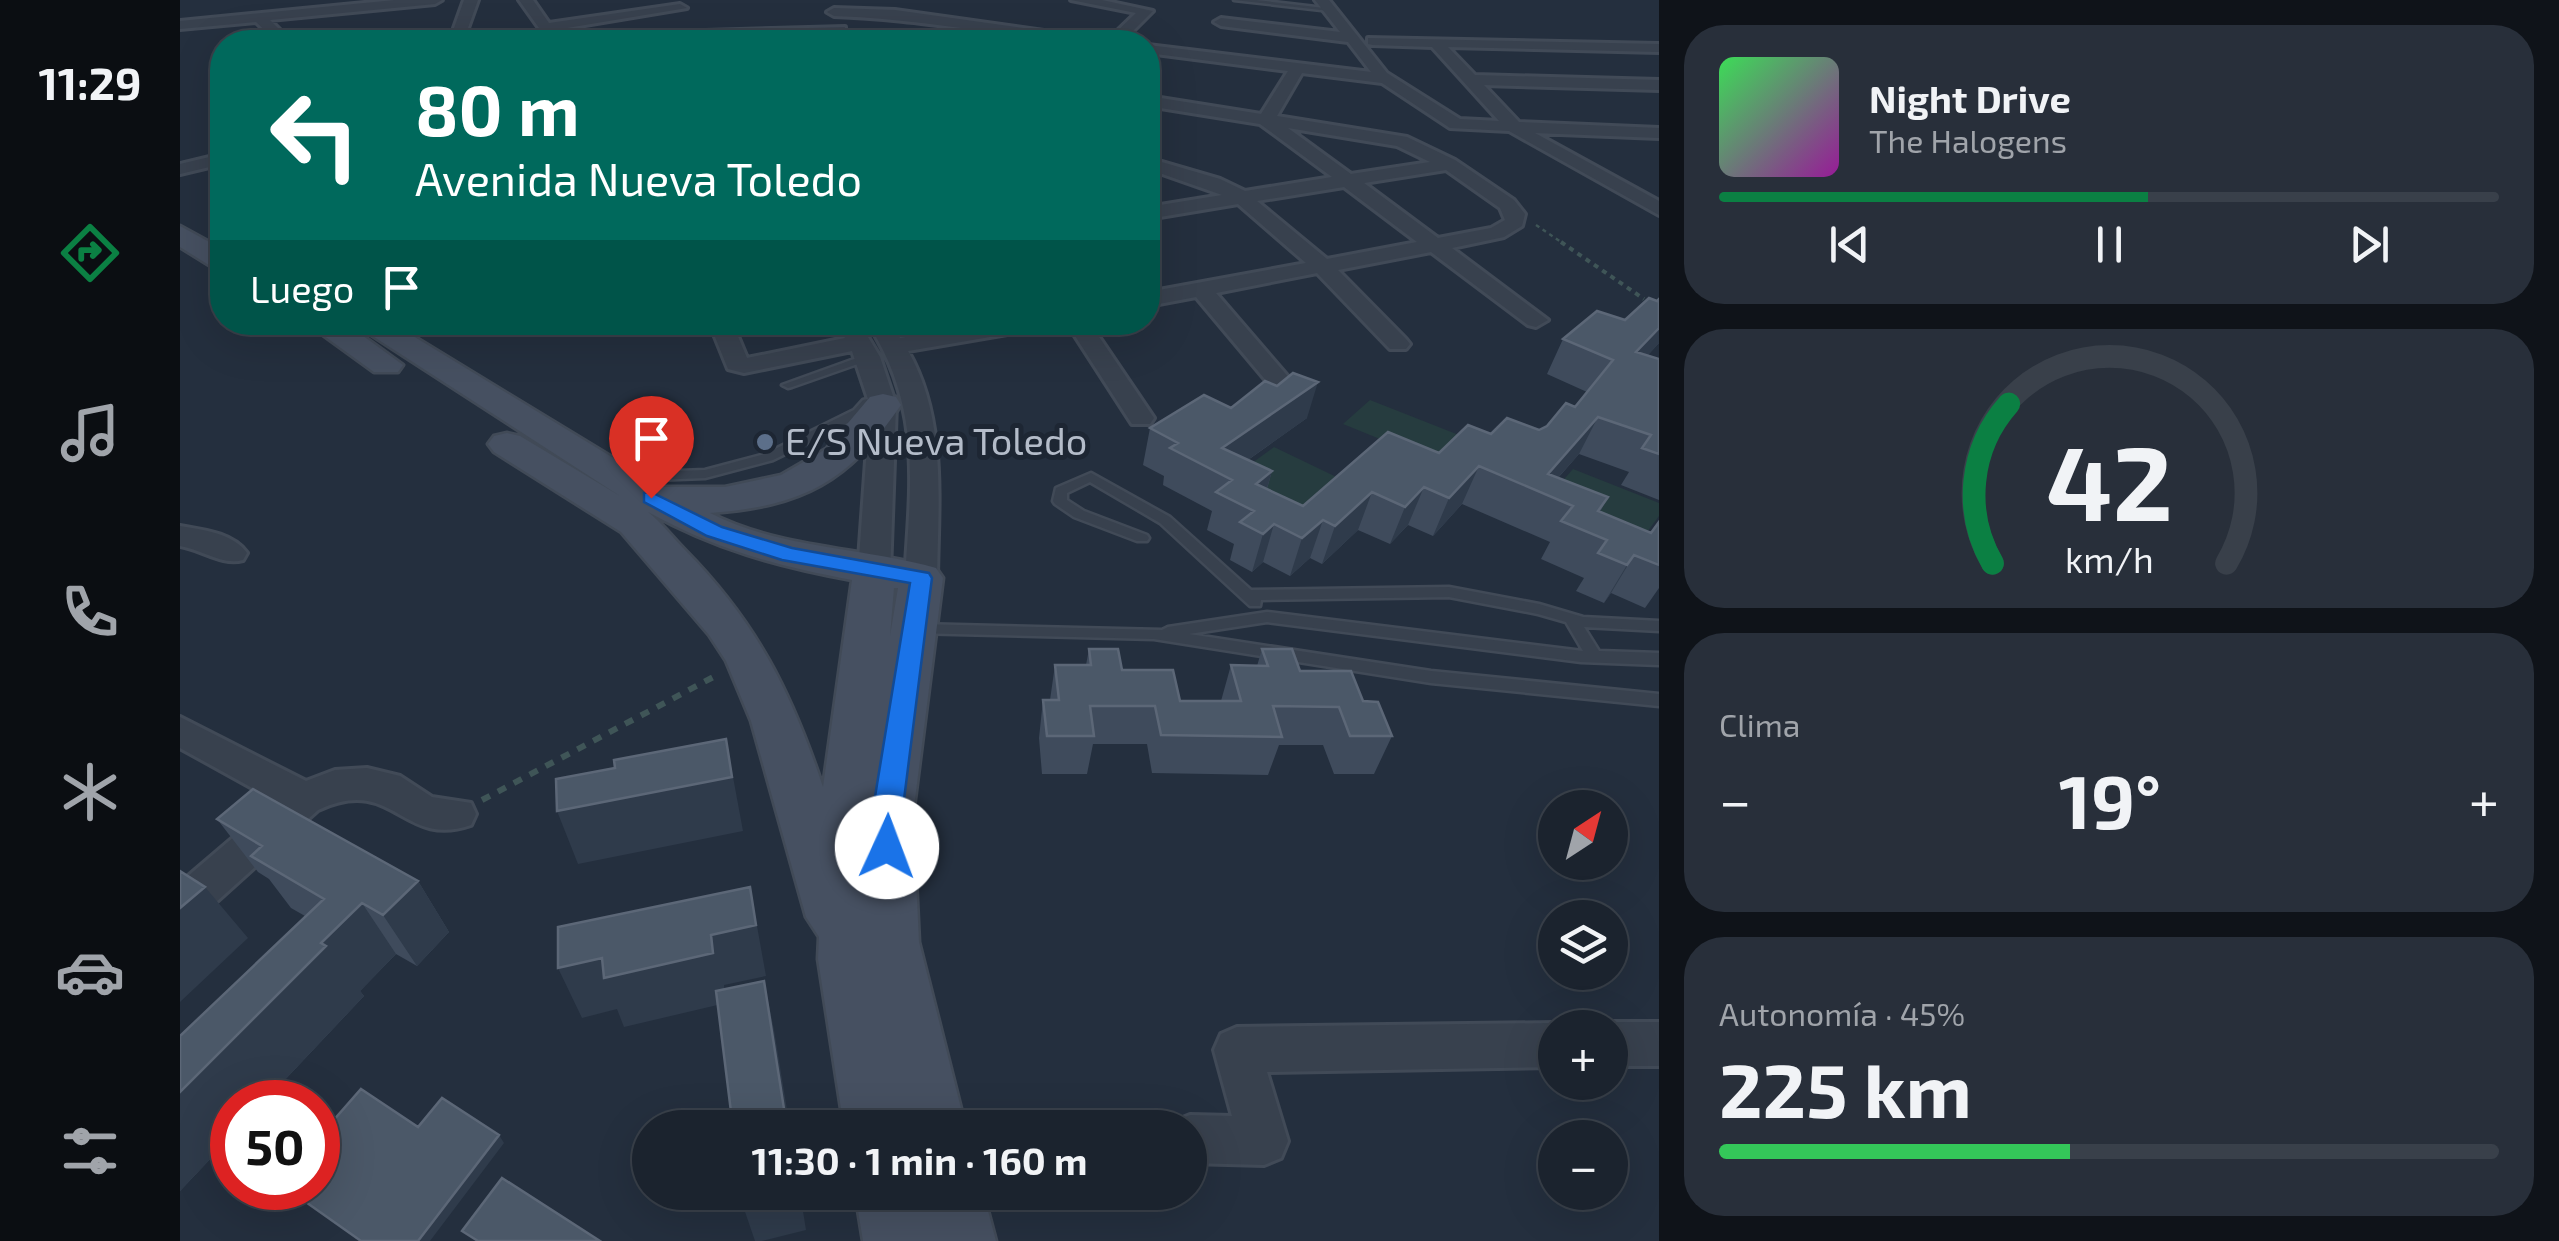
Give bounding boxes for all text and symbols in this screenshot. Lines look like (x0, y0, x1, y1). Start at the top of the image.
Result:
text: 11:29 (38, 55, 142, 109)
text: 80 m (415, 66, 580, 150)
icon: left (250, 70, 380, 200)
text: Night Drive (1869, 75, 2071, 121)
text: The Halogens (1869, 121, 2067, 159)
text: Avenida Nueva Toledo (415, 151, 862, 205)
icon: previous (1822, 217, 1877, 272)
icon: pause (2082, 217, 2137, 272)
icon: next (2342, 217, 2397, 272)
icon: directions (55, 218, 125, 288)
icon: arrive (374, 260, 429, 315)
text: Luego (250, 265, 354, 311)
pin (609, 396, 694, 499)
icon: music (55, 398, 125, 468)
icon: arrive (624, 411, 679, 466)
place label: E/S Nueva Toledo (785, 417, 1087, 463)
text: 42 (2046, 417, 2172, 542)
marker: E/S Nueva Toledo (754, 431, 776, 453)
text: km/h (2065, 537, 2153, 580)
icon: phone (55, 577, 125, 647)
text: Clima (1719, 705, 1800, 743)
text: 19° (2059, 754, 2161, 844)
icon: climate (55, 757, 125, 827)
text: − (1719, 766, 1751, 832)
text: + (2469, 766, 2499, 832)
north arrow (1538, 790, 1628, 880)
map controls (1538, 790, 1628, 1210)
position arrow (835, 795, 939, 899)
button: layers (1538, 900, 1628, 990)
icon: car (55, 937, 125, 1007)
text: Autonomía · 45% (1719, 994, 1965, 1032)
button: + (1538, 1010, 1628, 1100)
text: 225 km (1719, 1043, 1972, 1133)
speed limit sign: 50 (210, 1080, 340, 1210)
icon: filters (55, 1116, 125, 1186)
button: − (1538, 1120, 1628, 1210)
text: 11:30 · 1 min · 160 m (752, 1137, 1087, 1183)

